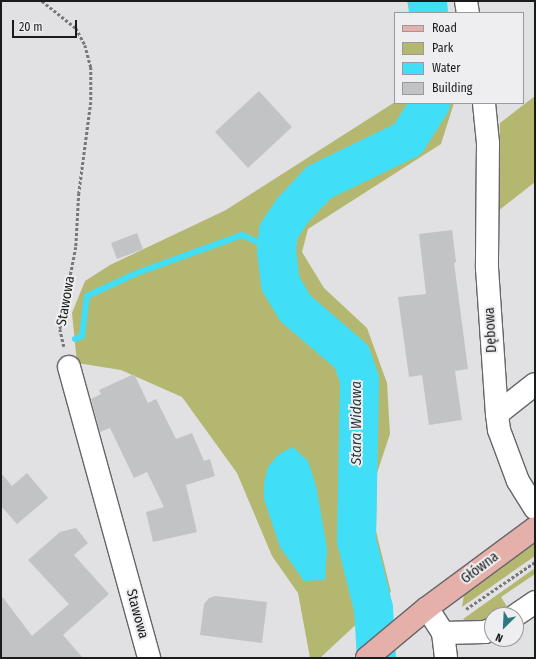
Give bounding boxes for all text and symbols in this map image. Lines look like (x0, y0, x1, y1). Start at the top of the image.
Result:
scale bar (14, 12, 79, 38)
legend (394, 12, 524, 104)
text: 20 m (19, 20, 43, 34)
text: Road (432, 21, 457, 35)
text: Park (432, 41, 453, 55)
text: Water (432, 61, 460, 75)
text: Building (432, 81, 472, 95)
street label: Stawowa (53, 275, 79, 327)
street label: Dębowa (481, 307, 501, 353)
water label: Stara Widawa (348, 381, 366, 465)
street label: Główna (458, 548, 502, 588)
street label: Stawowa (122, 587, 152, 641)
north arrow (484, 607, 524, 647)
text: N (494, 630, 505, 645)

